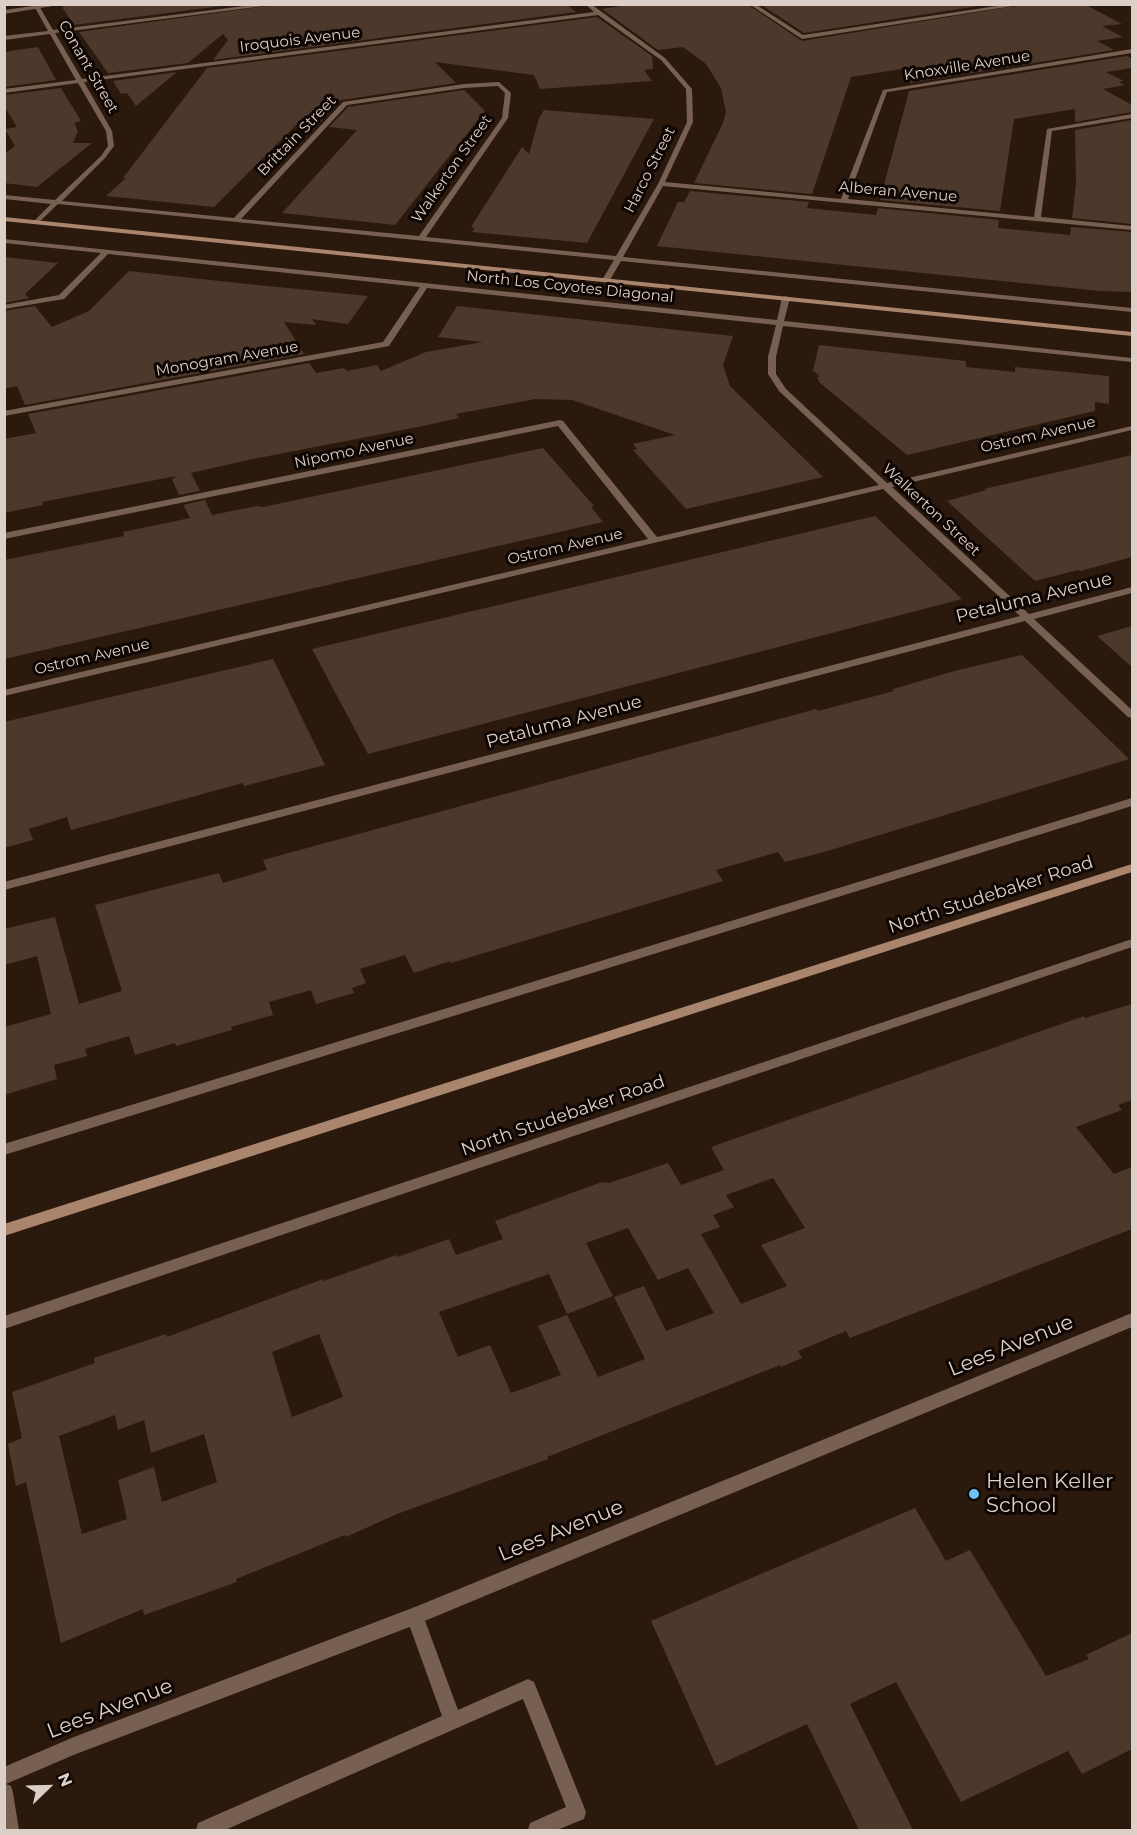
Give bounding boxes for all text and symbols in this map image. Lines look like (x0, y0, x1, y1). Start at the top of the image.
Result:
street label: Conant Street (54, 17, 122, 117)
street label: Iroquois Avenue (239, 24, 361, 56)
street label: Knoxville Avenue (903, 47, 1031, 85)
street label: Brittain Street (254, 92, 340, 180)
street label: Walkerton Street (408, 112, 496, 226)
street label: Harco Street (621, 124, 679, 216)
street label: Alberan Avenue (838, 178, 958, 206)
street label: North Los Coyotes Diagonal (465, 267, 675, 307)
street label: Monogram Avenue (154, 338, 300, 380)
street label: Ostrom Avenue (979, 413, 1097, 457)
street label: Nipomo Avenue (293, 430, 415, 472)
street label: Walkerton Street (878, 460, 984, 560)
street label: Ostrom Avenue (506, 525, 624, 569)
street label: Petaluma Avenue (954, 568, 1114, 628)
street label: Ostrom Avenue (33, 635, 151, 679)
street label: Petaluma Avenue (484, 691, 644, 753)
street label: North Studebaker Road (886, 852, 1096, 938)
street label: North Studebaker Road (458, 1071, 668, 1161)
street label: Lees Avenue (945, 1309, 1077, 1383)
place label: Helen Keller School (986, 1469, 1113, 1519)
marker: Helen Keller School (967, 1487, 981, 1501)
street label: Lees Avenue (495, 1494, 627, 1568)
street label: Lees Avenue (44, 1673, 176, 1745)
north arrow (18, 1757, 78, 1817)
text: N (54, 1770, 76, 1789)

